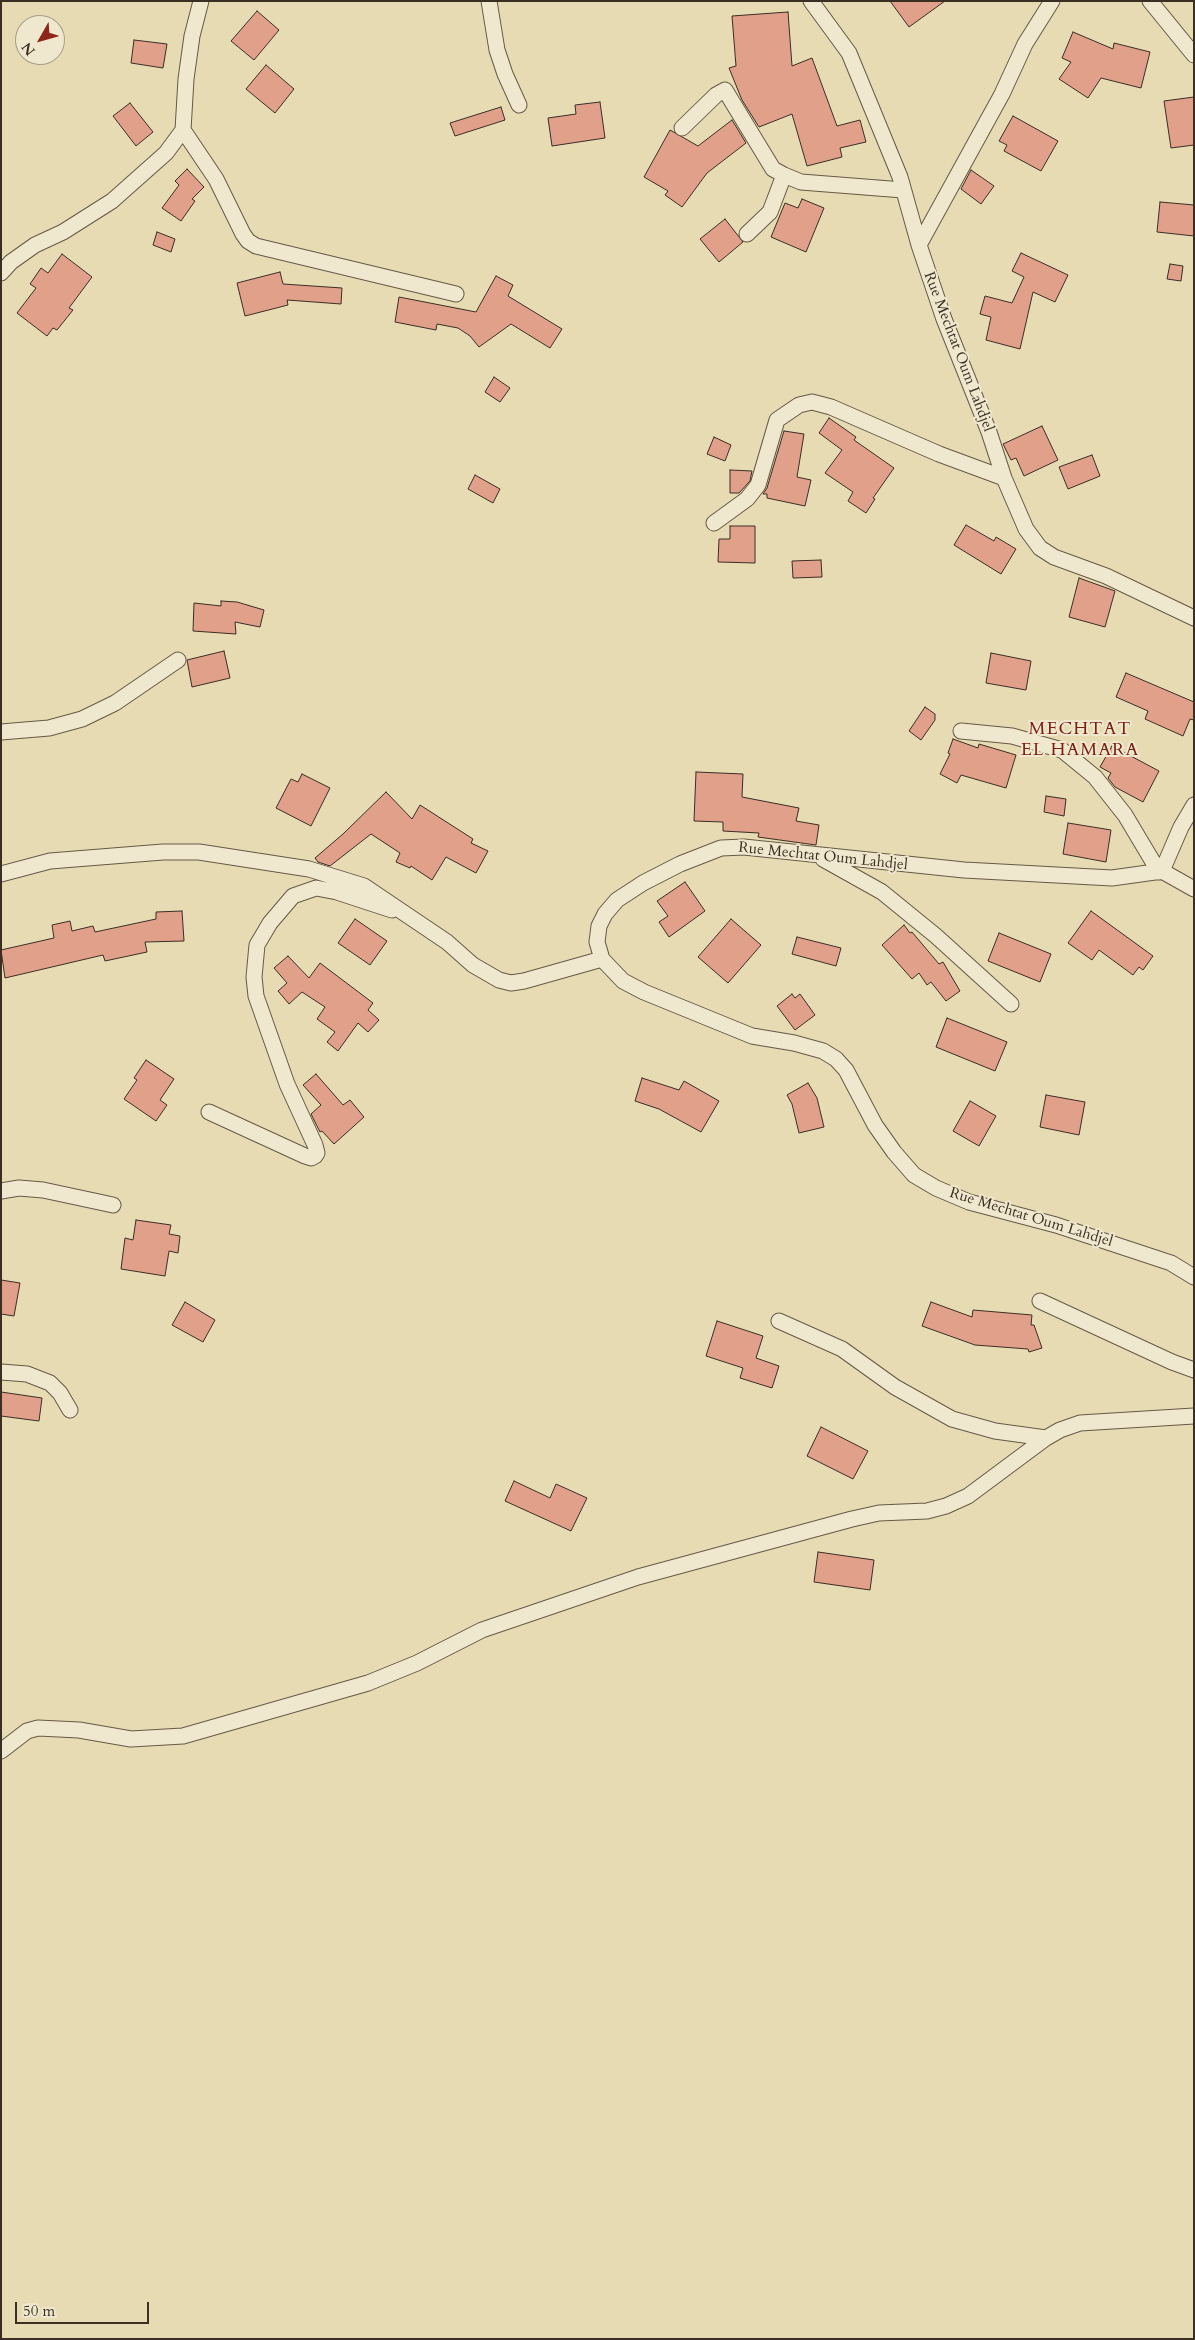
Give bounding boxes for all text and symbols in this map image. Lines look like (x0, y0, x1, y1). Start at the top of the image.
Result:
north arrow (15, 15, 65, 65)
text: N (17, 38, 40, 60)
street label: Rue Mechtat Oum Lahdjel (919, 269, 997, 435)
district label: MECHTAT EL HAMARA (1020, 719, 1140, 762)
street label: Rue Mechtat Oum Lahdjel (738, 839, 908, 875)
street label: Rue Mechtat Oum Lahdjel (947, 1185, 1115, 1251)
scale bar (18, 2292, 151, 2324)
text: 50 m (23, 2301, 55, 2321)

